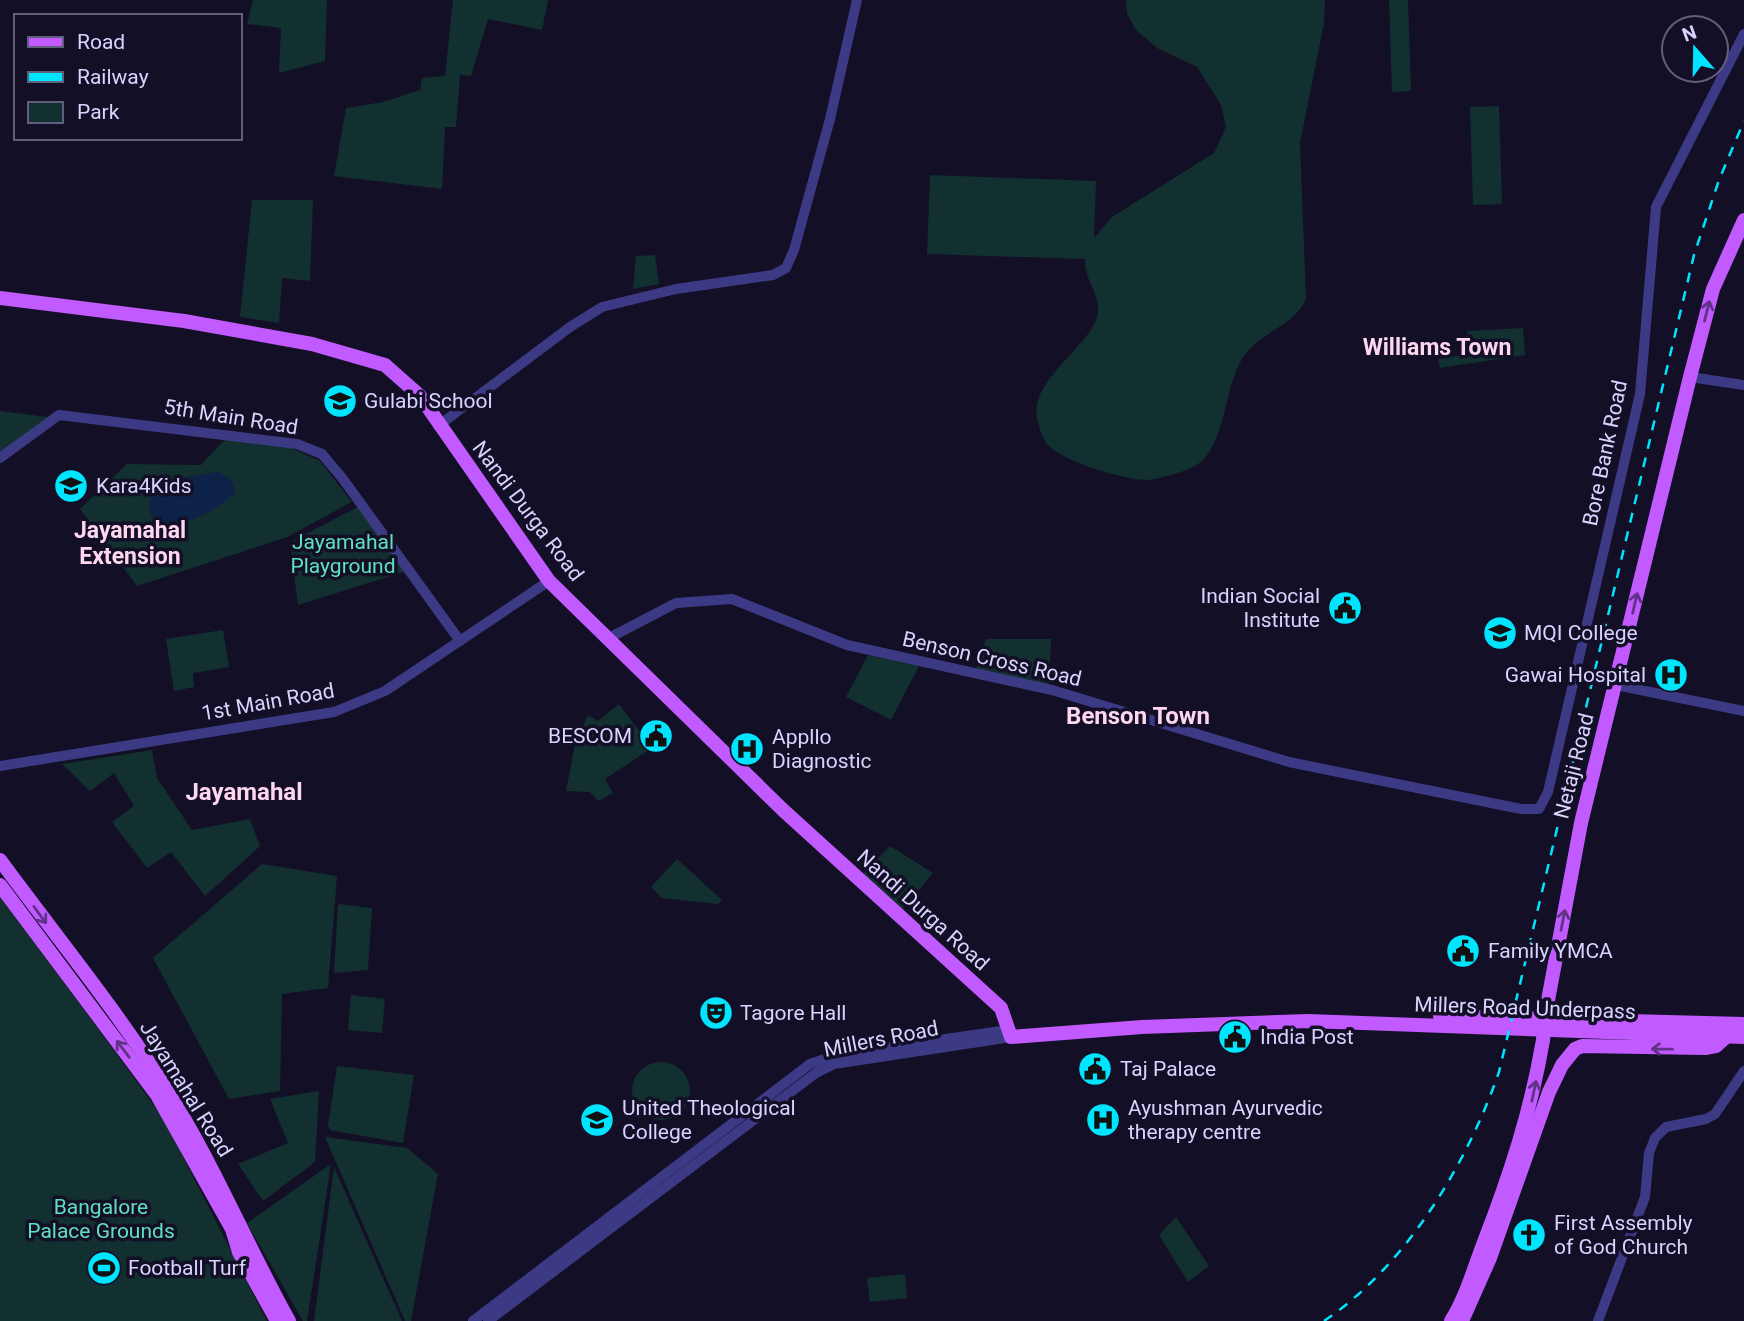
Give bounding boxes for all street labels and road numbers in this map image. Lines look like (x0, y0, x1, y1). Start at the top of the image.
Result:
street label: Bore Bank Road (1578, 378, 1632, 528)
street label: 5th Main Road (162, 395, 300, 439)
street label: Nandi Durga Road (468, 436, 588, 586)
street label: Benson Cross Road (900, 627, 1084, 691)
street label: 1st Main Road (200, 678, 336, 726)
street label: Netaji Road (1549, 711, 1599, 821)
street label: Nandi Durga Road (852, 845, 994, 975)
street label: Millers Road Underpass (1414, 992, 1636, 1024)
street label: Millers Road (822, 1016, 940, 1062)
street label: Jayamahal Road (135, 1017, 237, 1161)

